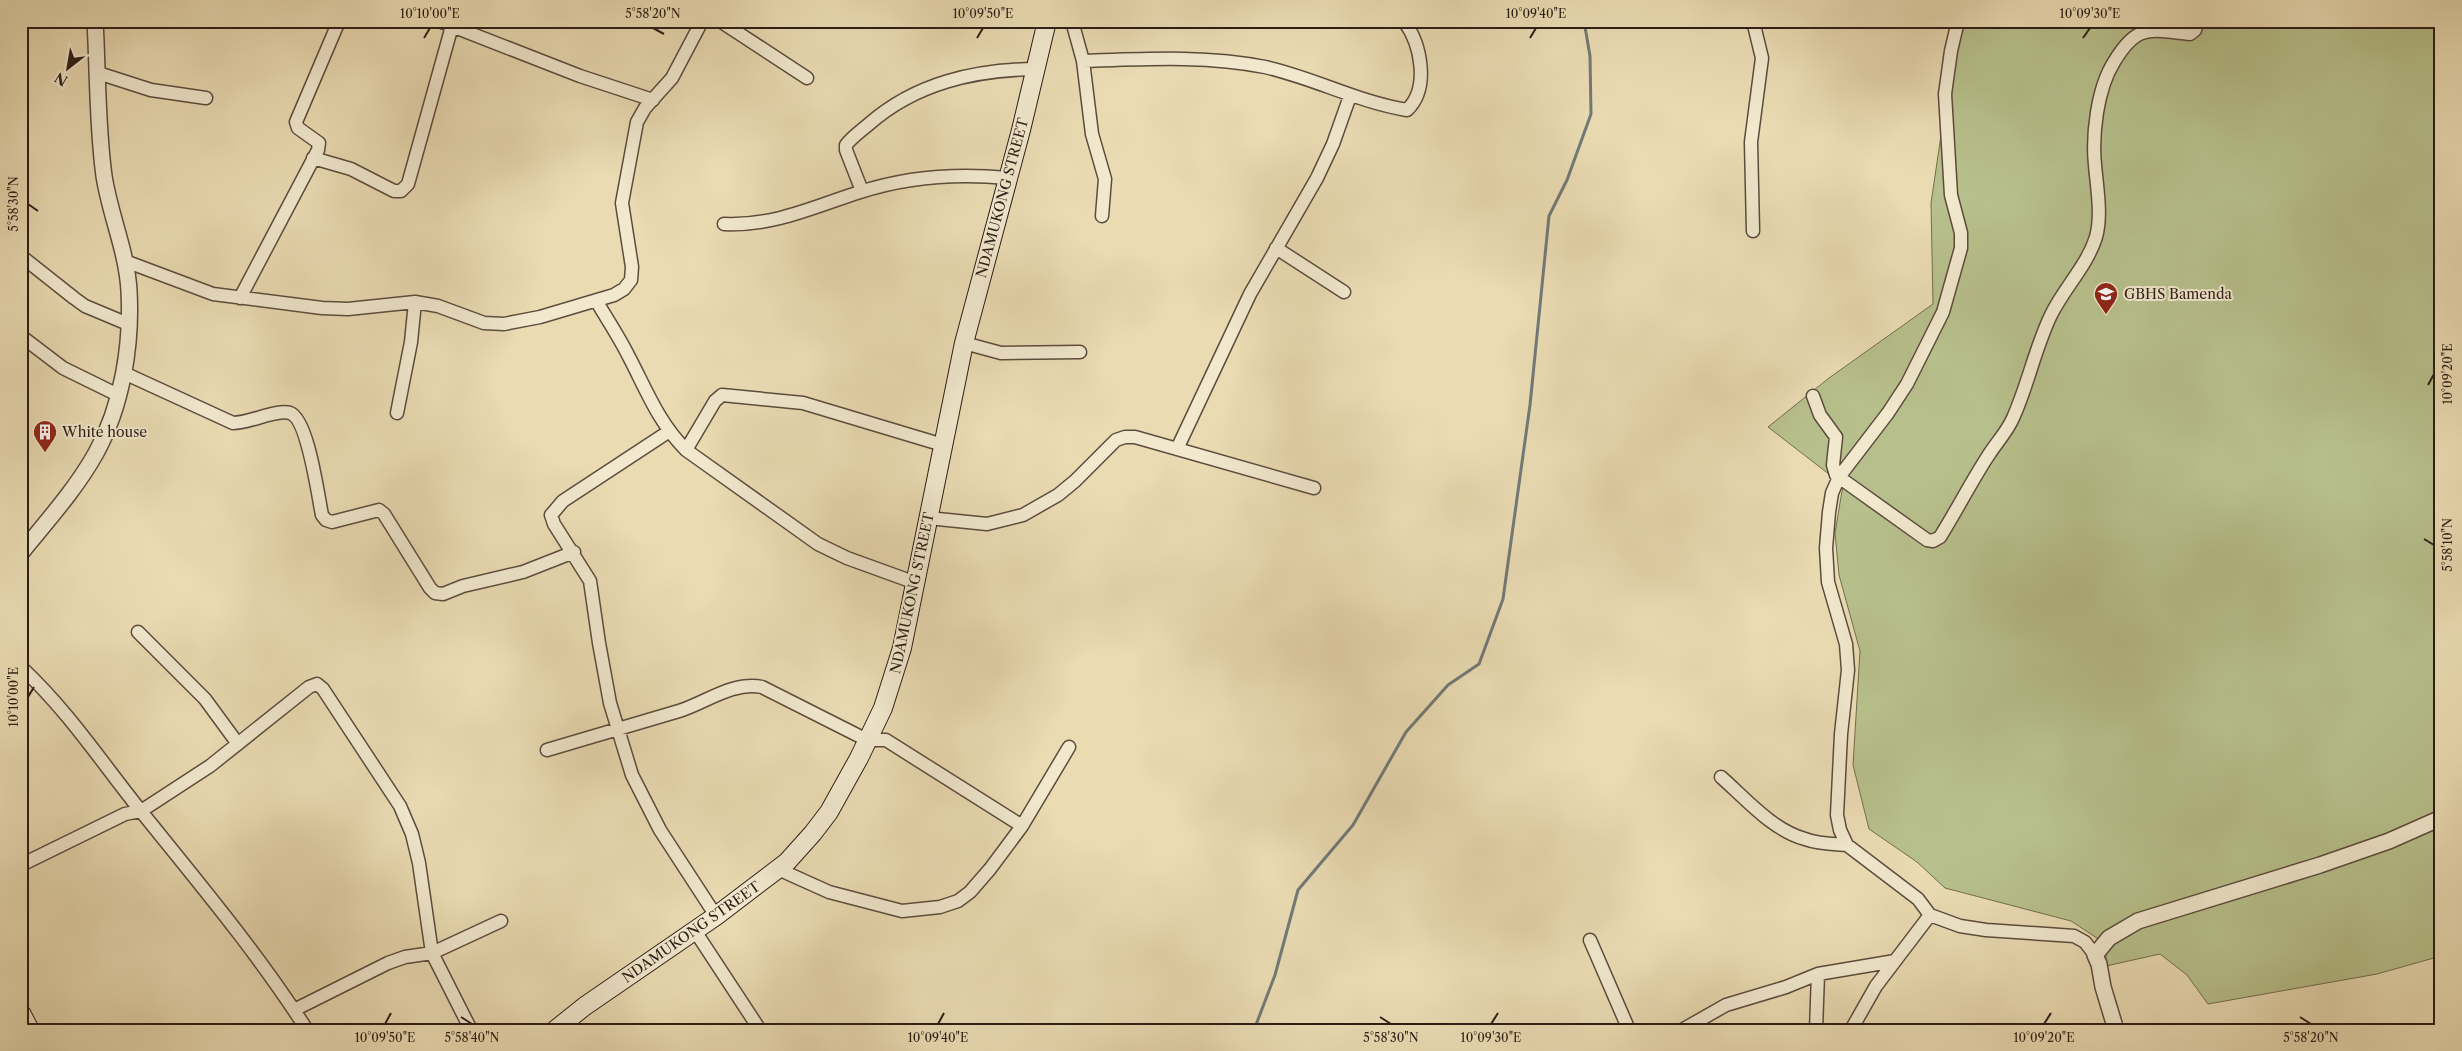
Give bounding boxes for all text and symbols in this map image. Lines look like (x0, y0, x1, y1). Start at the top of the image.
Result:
text: 10°10'00"E (400, 6, 460, 21)
text: 5°58'20"N (625, 6, 681, 21)
text: 10°09'50"E (953, 6, 1013, 21)
text: 10°09'40"E (1506, 6, 1566, 21)
text: 10°09'30"E (2060, 6, 2120, 21)
north arrow (42, 42, 92, 92)
text: N (51, 68, 71, 90)
street label: NDAMUKONG STREET (972, 116, 1032, 280)
text: 5°58'30"N (6, 176, 21, 232)
school or university icon: GBHS Bamenda (2093, 281, 2119, 315)
place label: GBHS Bamenda (2124, 285, 2232, 303)
text: 10°09'20"E (2440, 343, 2455, 405)
building icon: White house (32, 419, 58, 453)
place label: White house (61, 423, 147, 441)
street label: NDAMUKONG STREET (886, 510, 938, 675)
text: 5°58'10"N (2440, 518, 2455, 572)
text: 10°10'00"E (6, 667, 21, 727)
street label: NDAMUKONG STREET (618, 877, 764, 987)
text: 10°09'50"E (355, 1030, 415, 1045)
text: 5°58'40"N (445, 1030, 500, 1045)
text: 10°09'40"E (908, 1030, 968, 1045)
text: 5°58'30"N (1363, 1030, 1419, 1045)
text: 10°09'30"E (1461, 1030, 1521, 1045)
text: 10°09'20"E (2013, 1030, 2075, 1045)
text: 5°58'20"N (2283, 1030, 2339, 1045)

